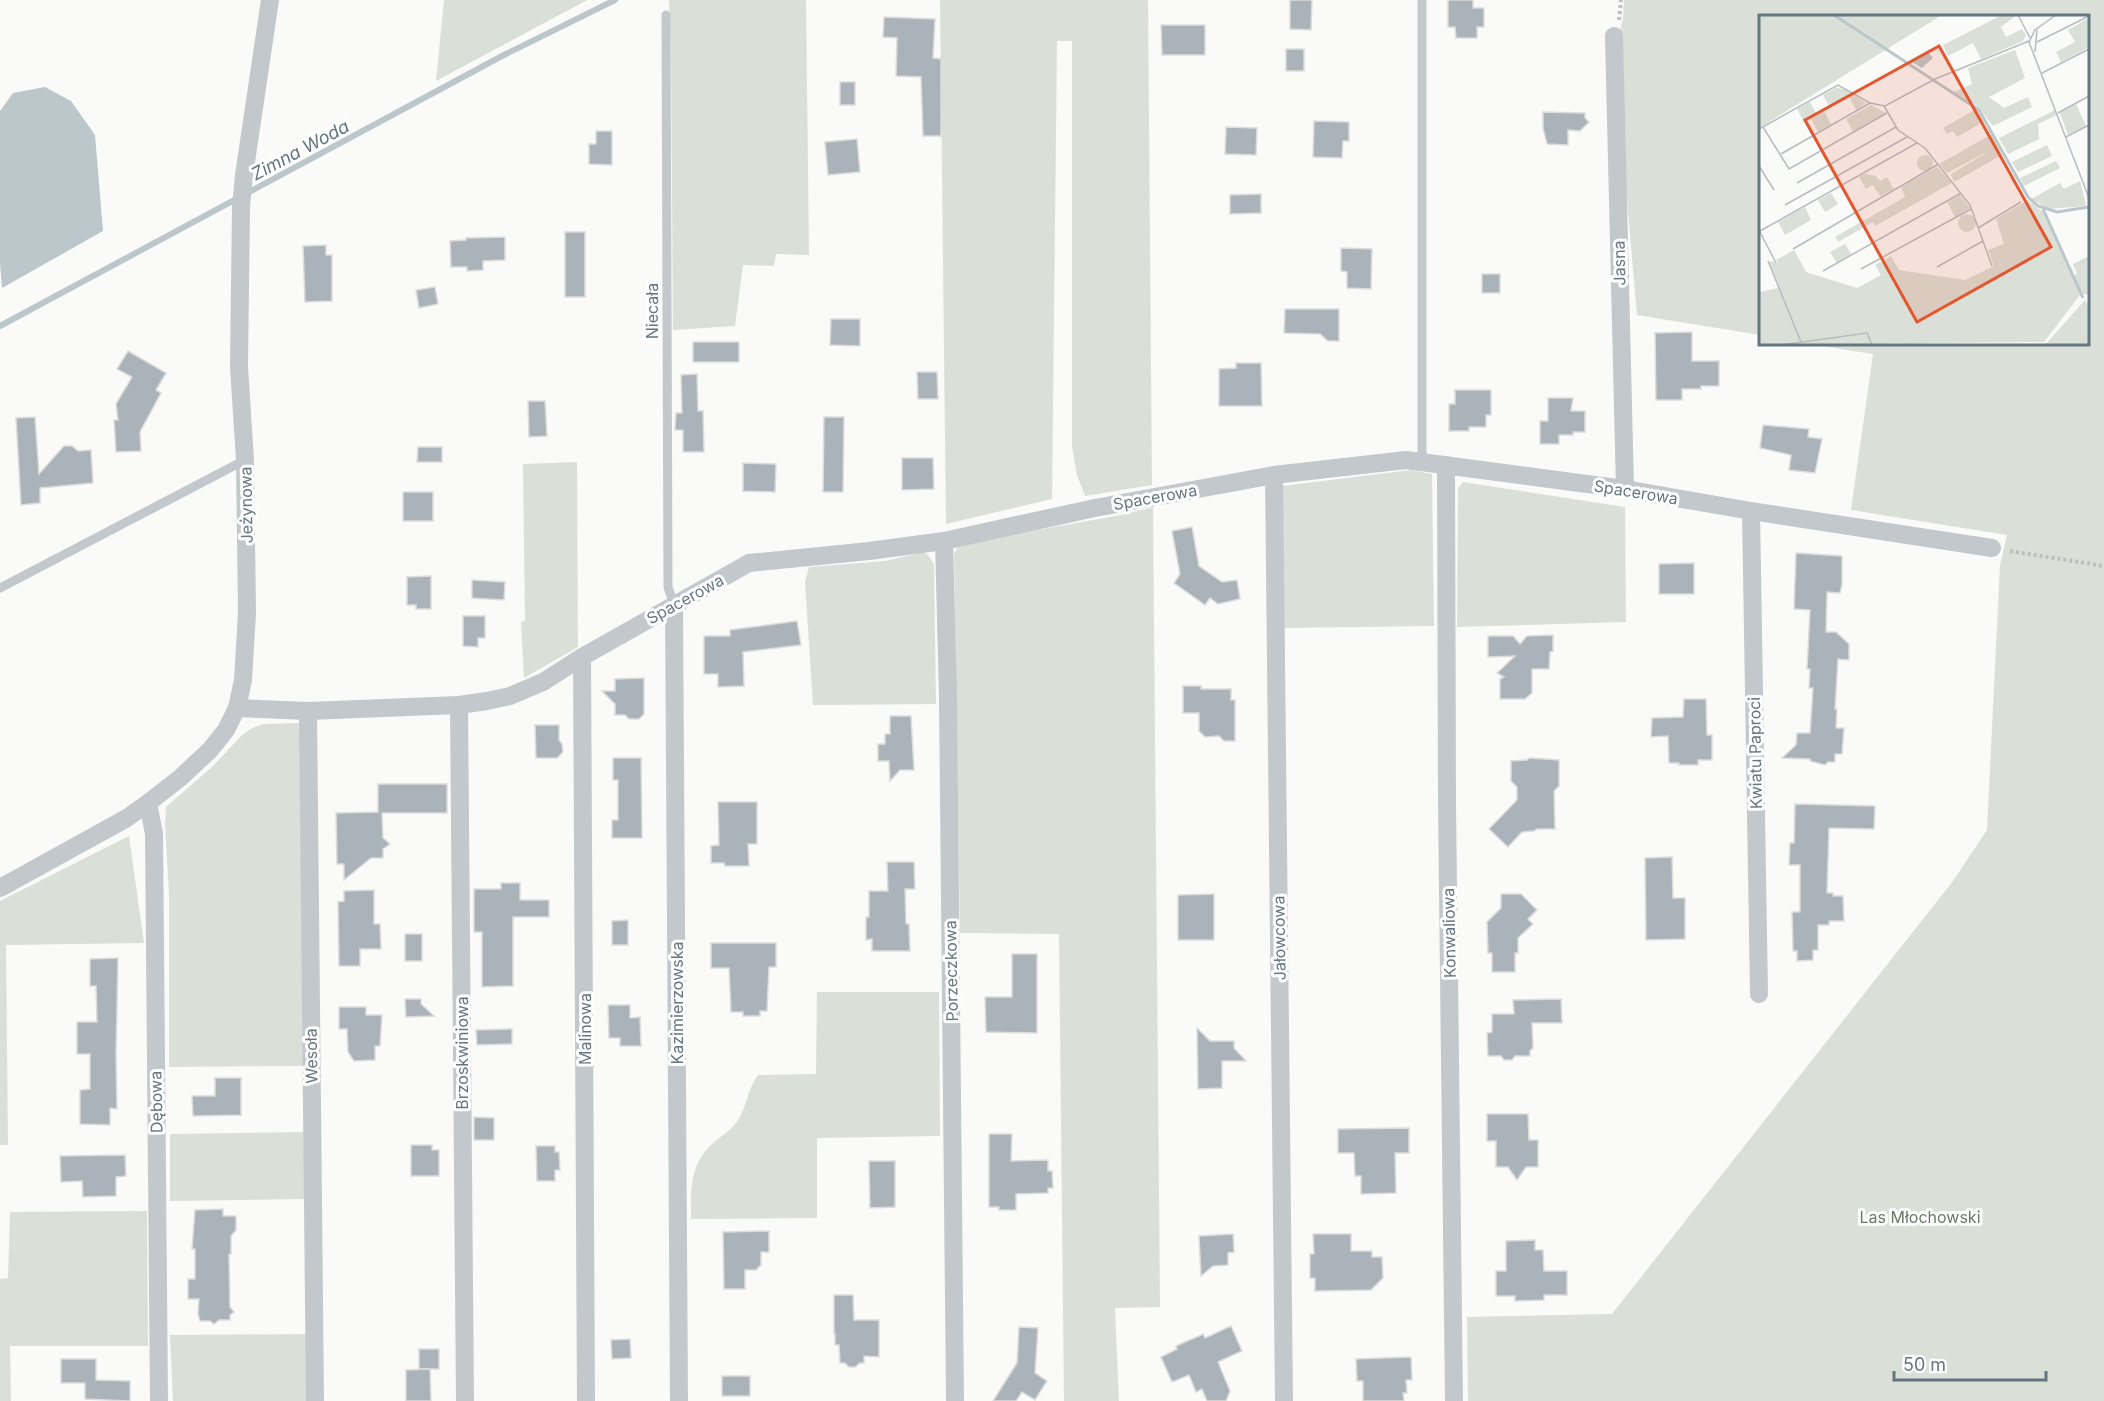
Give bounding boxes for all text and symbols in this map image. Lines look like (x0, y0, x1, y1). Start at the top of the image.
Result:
inset map (1759, 15, 2089, 345)
water label: Zimna Woda (247, 115, 353, 185)
street label: Jasna (1609, 240, 1629, 286)
street label: Niecała (642, 283, 662, 339)
street label: Jeżynowa (235, 466, 257, 544)
street label: Spacerowa (1593, 475, 1679, 509)
street label: Spacerowa (1112, 480, 1198, 514)
street label: Spacerowa (643, 570, 727, 628)
street label: Kwiatu Paproci (1744, 697, 1766, 809)
street label: Konwaliowa (1438, 888, 1460, 978)
street label: Jałowcowa (1268, 896, 1290, 980)
street label: Porzeczkowa (940, 920, 962, 1022)
street label: Kazimierzowska (667, 942, 687, 1064)
street label: Malinowa (575, 993, 595, 1065)
street label: Brzoskwiniowa (452, 996, 472, 1110)
street label: Wesoła (301, 1028, 321, 1084)
street label: Dębowa (145, 1071, 167, 1133)
park label: Las Młochowski (1860, 1207, 1981, 1227)
scale bar (1894, 1344, 2046, 1382)
text: 50 m (1903, 1354, 1946, 1375)

